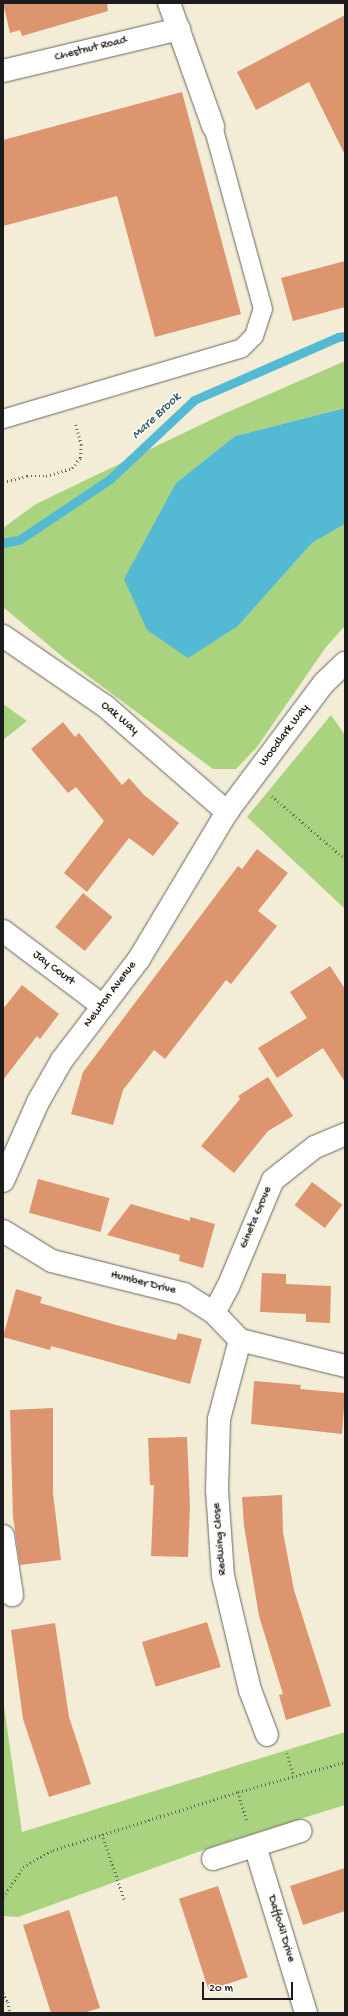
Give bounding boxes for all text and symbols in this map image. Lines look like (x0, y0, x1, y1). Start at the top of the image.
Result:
street label: Chestnut Road (53, 34, 129, 66)
water label: Mare Brook (129, 390, 185, 444)
street label: Oak Way (97, 699, 141, 739)
street label: Woodlark Way (257, 702, 313, 770)
street label: Jay Court (29, 948, 77, 990)
street label: Newton Avenue (81, 959, 141, 1031)
street label: Gineta Grove (237, 1185, 277, 1251)
street label: Humber Drive (109, 1269, 177, 1299)
street label: Redwing Close (211, 1502, 231, 1576)
street label: Daffodil Drive (263, 1894, 297, 1964)
scale bar (204, 1974, 295, 2000)
text: 20 m (209, 1982, 233, 1996)

